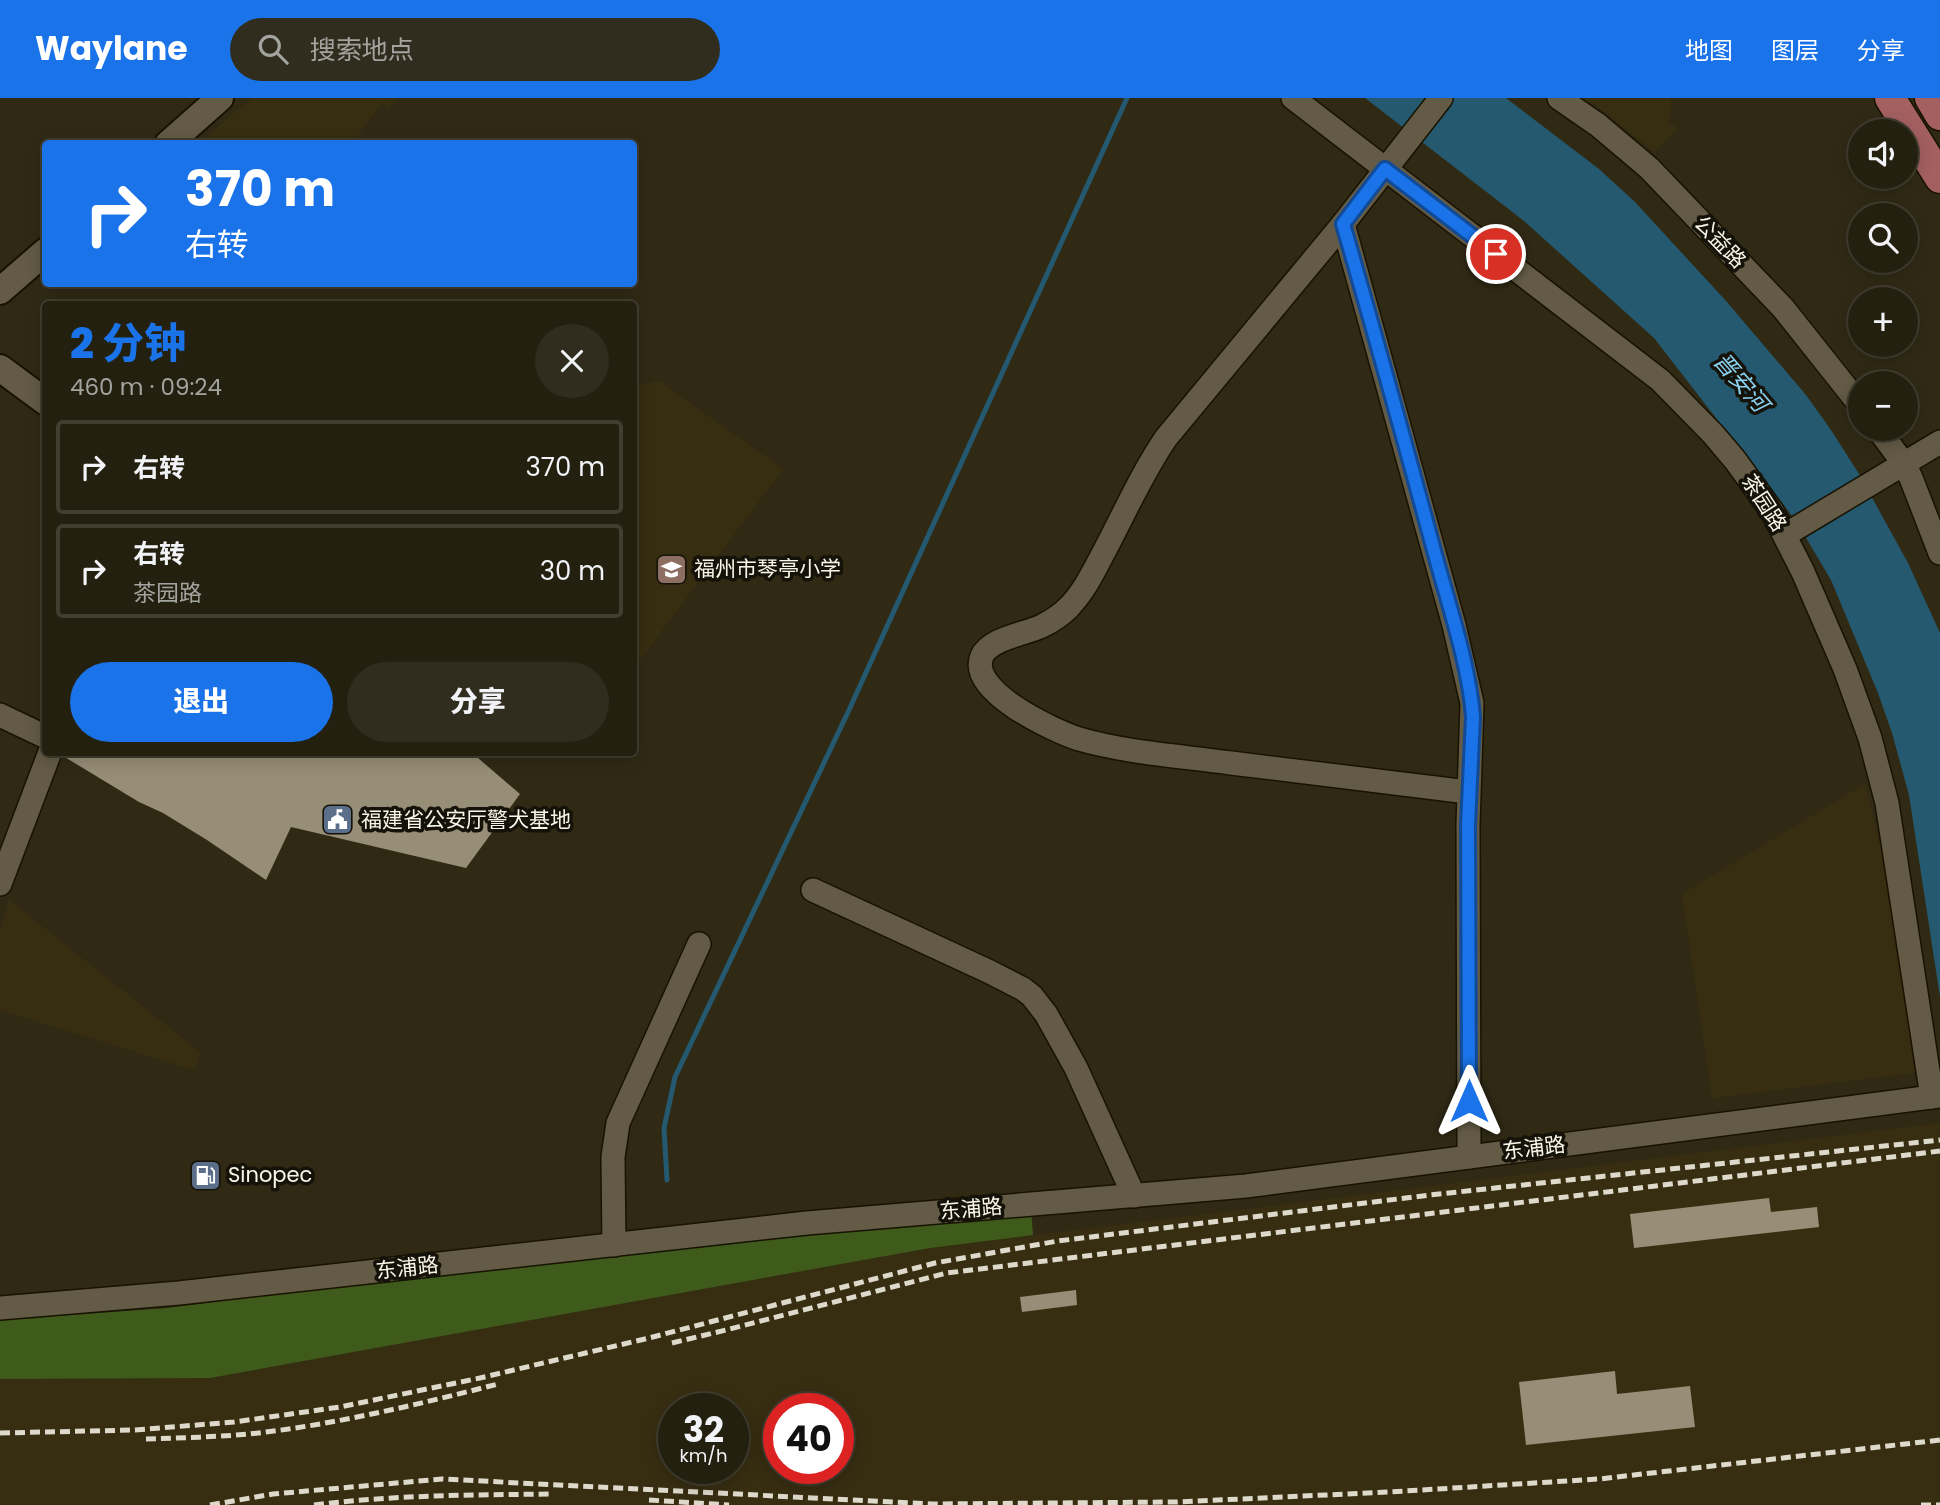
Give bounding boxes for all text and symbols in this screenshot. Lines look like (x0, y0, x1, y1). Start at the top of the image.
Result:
search box (230, 18, 720, 81)
text: Waylane (35, 25, 188, 72)
icon: search (254, 30, 292, 68)
text: 搜索地点 (310, 32, 414, 68)
text: 地图 (1685, 34, 1733, 67)
text: 图层 (1771, 34, 1819, 67)
text: 分享 (1857, 34, 1905, 67)
map controls (1848, 119, 1918, 441)
button: sound (1848, 119, 1918, 189)
text: 370 m (185, 155, 335, 223)
icon: right (70, 168, 161, 259)
button: search (1848, 203, 1918, 273)
street label: 公益路 (1688, 209, 1753, 274)
text: 右转 (185, 222, 249, 267)
pin (1466, 224, 1526, 284)
icon: arrive (1477, 235, 1515, 273)
button: + (1848, 287, 1918, 357)
text: 2 分钟 (70, 314, 186, 373)
button: close (535, 324, 609, 398)
water label: 晋安河 (1706, 345, 1778, 422)
text: 460 m · 09:24 (70, 371, 222, 403)
button: − (1848, 371, 1918, 441)
icon: right (74, 448, 112, 486)
text: 370 m (525, 449, 605, 485)
text: 右转 (133, 450, 185, 486)
street label: 茶园路 (1735, 468, 1794, 537)
text: 右转 (133, 536, 185, 572)
icon: right (74, 552, 112, 590)
school or university icon: 福州市琴亭小学 (654, 552, 688, 586)
text: 30 m (540, 553, 605, 589)
place label: 福州市琴亭小学 (694, 554, 841, 583)
text: 茶园路 (133, 577, 202, 609)
button: 退出 (70, 662, 333, 742)
button: 分享 (347, 662, 609, 742)
public building icon: 福建省公安厅警犬基地 (321, 803, 355, 837)
place label: 福建省公安厅警犬基地 (361, 805, 571, 834)
position arrow (1432, 1064, 1506, 1138)
street label: 东浦路 (1501, 1129, 1567, 1166)
fuel station icon: Sinopec (188, 1158, 222, 1192)
place label: Sinopec (228, 1160, 312, 1189)
street label: 东浦路 (938, 1191, 1004, 1226)
street label: 东浦路 (374, 1250, 440, 1285)
speed limit sign: 40 (763, 1393, 854, 1484)
text: 32 (683, 1405, 724, 1454)
text: km/h (680, 1443, 727, 1468)

